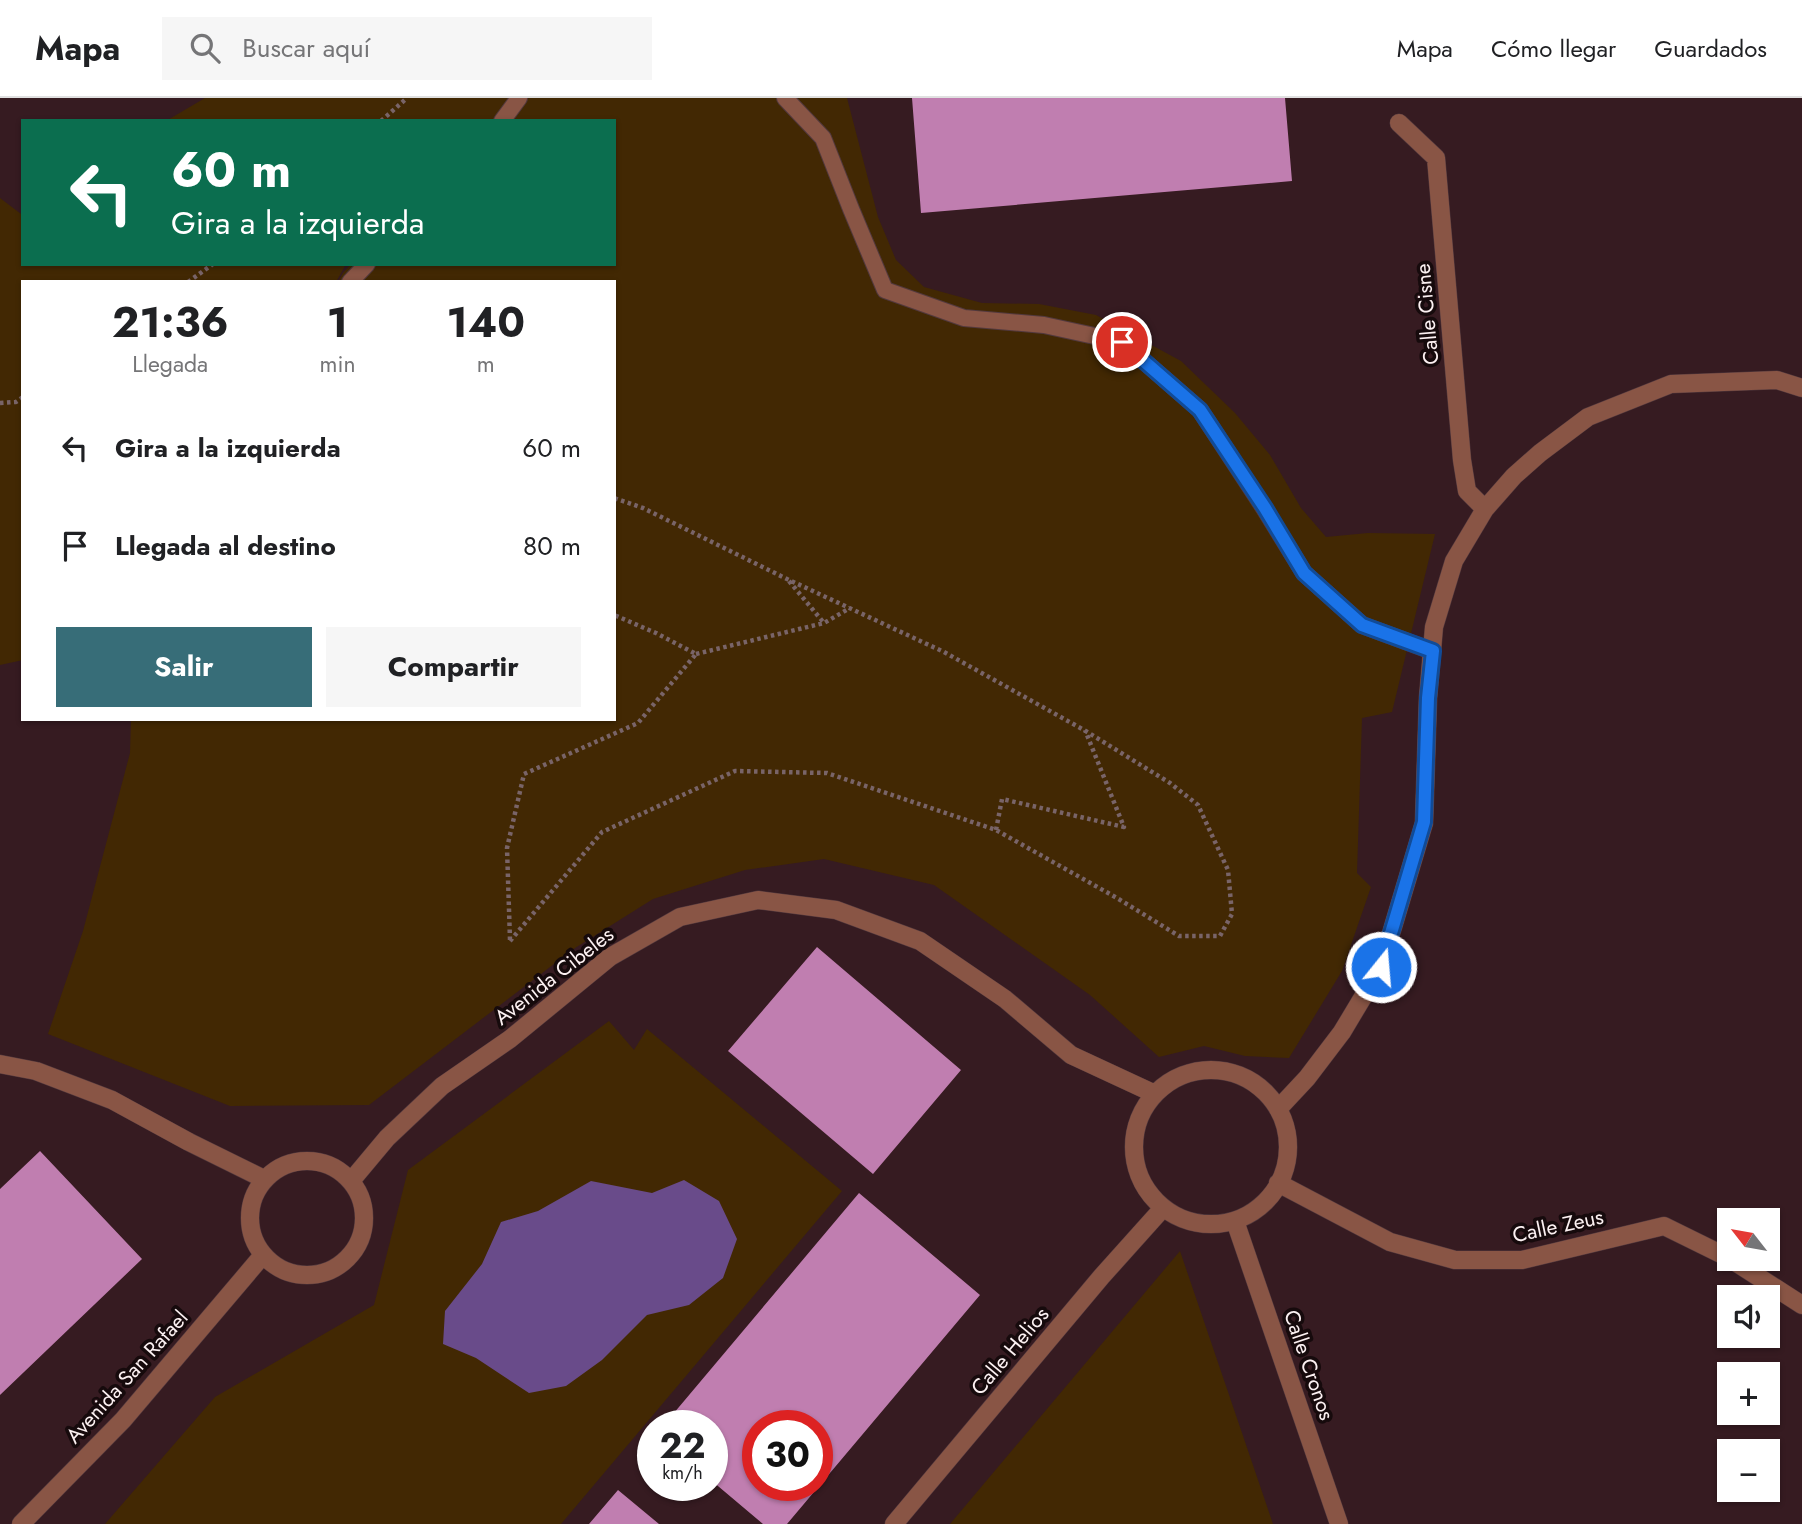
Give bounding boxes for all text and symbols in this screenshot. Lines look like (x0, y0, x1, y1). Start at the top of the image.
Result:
search box (162, 17, 652, 80)
text: Mapa (35, 25, 120, 72)
icon: search (186, 29, 224, 67)
text: Buscar aquí (242, 29, 370, 67)
text: Mapa (1397, 31, 1453, 66)
text: Cómo llegar (1491, 31, 1616, 66)
text: Guardados (1654, 31, 1767, 66)
text: 60 m (171, 135, 291, 205)
icon: left (56, 147, 147, 238)
text: Gira a la izquierda (171, 200, 424, 246)
street label: Calle Cisne (1408, 262, 1446, 366)
text: 21:36 (112, 292, 229, 353)
text: 1 (327, 292, 348, 353)
text: 140 (447, 292, 525, 353)
pin (1092, 312, 1152, 372)
icon: arrive (1103, 323, 1141, 361)
text: Llegada (132, 347, 208, 381)
text: min (320, 347, 356, 381)
text: m (477, 347, 495, 381)
icon: left (56, 429, 94, 467)
text: Gira a la izquierda (115, 429, 341, 467)
text: 60 m (522, 429, 581, 467)
icon: arrive (56, 527, 94, 565)
text: Llegada al destino (115, 527, 336, 565)
text: 80 m (523, 527, 581, 565)
button: Salir (56, 627, 312, 707)
button: Compartir (326, 627, 581, 707)
street label: Avenida Cibeles (488, 920, 620, 1032)
position arrow (1344, 930, 1418, 1004)
street label: Calle Zeus (1510, 1202, 1606, 1250)
north arrow (1717, 1208, 1780, 1270)
map controls (1717, 1208, 1780, 1502)
button: sound (1717, 1285, 1780, 1348)
street label: Calle Helios (964, 1300, 1056, 1402)
street label: Avenida San Rafael (59, 1304, 195, 1450)
street label: Calle Cronos (1276, 1306, 1342, 1424)
button: + (1717, 1362, 1780, 1425)
speed limit sign: 30 (742, 1410, 833, 1501)
text: 22 (660, 1421, 705, 1471)
button: − (1717, 1439, 1780, 1502)
text: km/h (662, 1460, 703, 1486)

